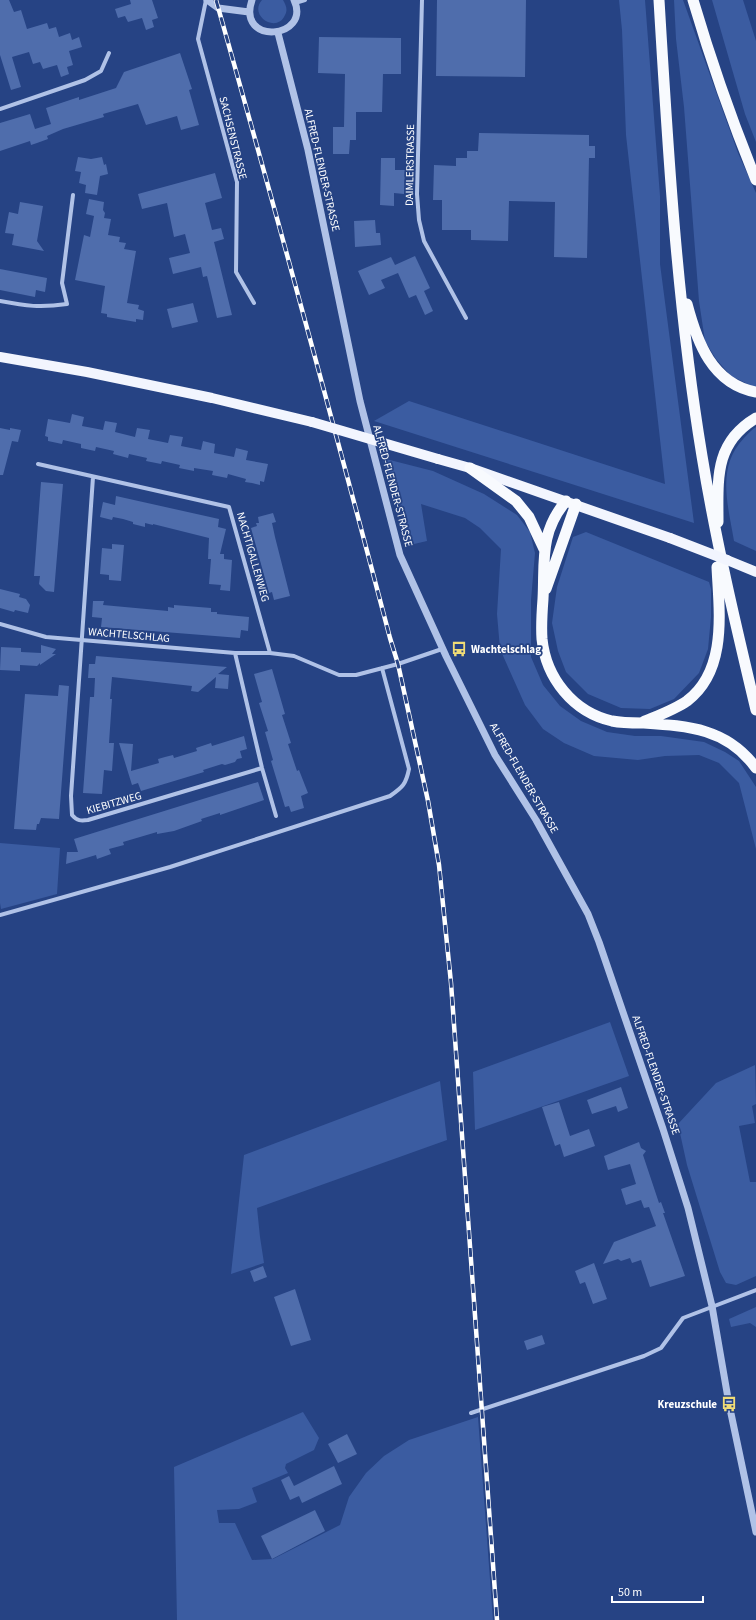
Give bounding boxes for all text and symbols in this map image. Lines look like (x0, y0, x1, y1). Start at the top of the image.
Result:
street label: SACHSENSTRASSE (215, 95, 251, 181)
street label: ALFRED-FLENDER-STRASSE (301, 107, 343, 233)
street label: DAIMLERSTRASSE (402, 124, 418, 206)
street label: ALFRED-FLENDER-STRASSE (370, 423, 417, 549)
street label: NACHTIGALLENWEG (233, 510, 273, 604)
street label: WACHTELSCHLAG (87, 624, 171, 646)
bus stop icon: Wachtelschlag (450, 640, 468, 658)
place label: Wachtelschlag (471, 642, 541, 657)
street label: ALFRED-FLENDER-STRASSE (486, 720, 562, 836)
street label: KIEBITZWEG (85, 788, 144, 818)
street label: ALFRED-FLENDER-STRASSE (628, 1013, 684, 1137)
bus stop icon: Kreuzschule (720, 1395, 738, 1413)
place label: Kreuzschule (658, 1397, 717, 1412)
scale bar (612, 1578, 703, 1604)
text: 50 m (618, 1584, 642, 1601)

